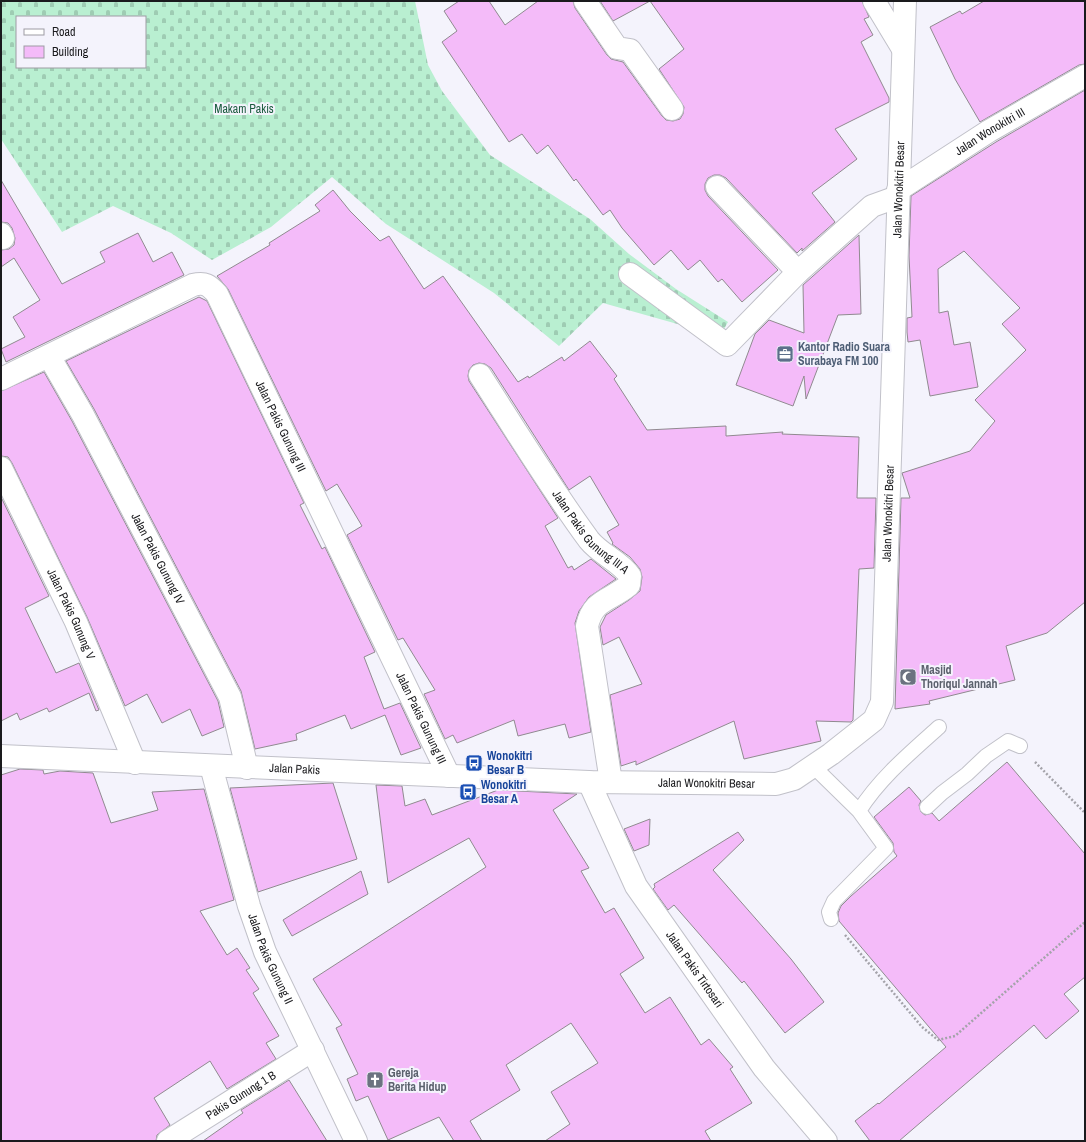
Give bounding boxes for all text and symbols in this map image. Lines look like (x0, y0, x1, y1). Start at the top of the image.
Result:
legend (16, 16, 146, 68)
text: Road (52, 24, 76, 40)
text: Building (52, 44, 89, 60)
park label: Makam Pakis (214, 101, 274, 117)
street label: Jalan Wonokitri III (952, 104, 1028, 159)
street label: Jalan Wonokitri Besar (889, 140, 908, 238)
place label: Kantor Radio Suara Surabaya FM 100 (798, 339, 890, 369)
office icon: Kantor Radio Suara Surabaya FM 100 (775, 344, 795, 364)
street label: Jalan Pakis Gunung III (252, 378, 309, 475)
street label: Jalan Wonokitri Besar (879, 464, 898, 562)
street label: Jalan Pakis Gunung III A (548, 487, 633, 578)
street label: Jalan Pakis Gunung IV (127, 510, 188, 607)
street label: Jalan Pakis Gunung V (43, 566, 99, 662)
place label: Masjid Thoriqul Jannah (921, 662, 998, 692)
mosque icon: Masjid Thoriqul Jannah (898, 667, 918, 687)
street label: Jalan Pakis Gunung III (392, 670, 450, 766)
place label: Wonokitri Besar B (487, 748, 532, 778)
bus stop icon: Wonokitri Besar B (464, 753, 484, 773)
street label: Jalan Pakis (269, 760, 321, 778)
street label: Jalan Wonokitri Besar (658, 775, 756, 792)
place label: Wonokitri Besar A (481, 777, 526, 807)
bus stop icon: Wonokitri Besar A (458, 782, 478, 802)
street label: Jalan Pakis Gunung II (244, 911, 297, 1007)
street label: Jalan Pakis Tirtosari (662, 928, 727, 1011)
place label: Gereja Berita Hidup (388, 1065, 447, 1095)
street label: Pakis Gunung 1 B (203, 1067, 279, 1123)
church icon: Gereja Berita Hidup (365, 1070, 385, 1090)

